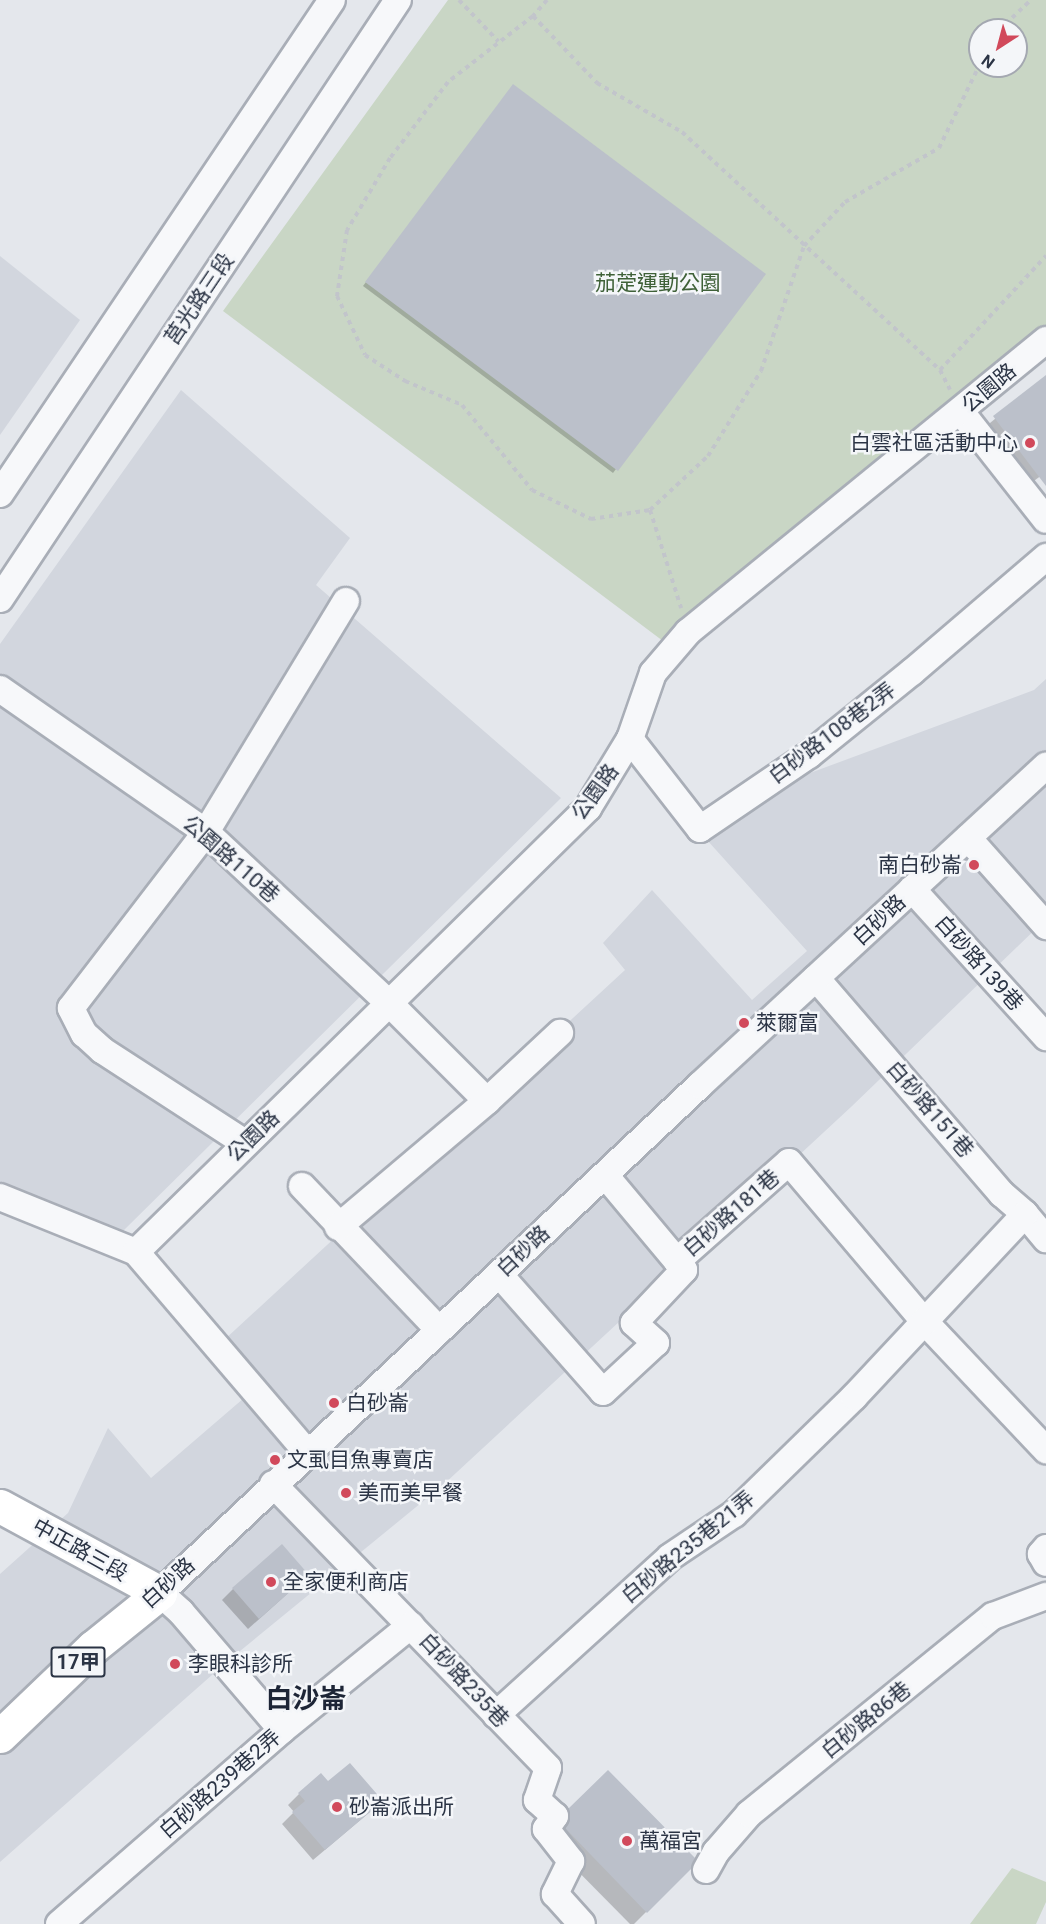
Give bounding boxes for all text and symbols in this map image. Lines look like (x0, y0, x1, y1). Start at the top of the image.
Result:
north arrow (968, 18, 1028, 78)
text: N (978, 50, 998, 72)
street label: 莒光路三段 (159, 248, 239, 350)
park label: 茄萣運動公園 (595, 270, 721, 296)
street label: 公園路 (957, 358, 1021, 418)
place label: 白雲社區活動中心 (850, 430, 1018, 456)
marker: 白雲社區活動中心 (1023, 436, 1037, 450)
street label: 白砂路108巷2弄 (764, 677, 900, 789)
street label: 公園路 (566, 759, 624, 825)
street label: 公園路110巷 (178, 810, 284, 908)
place label: 南白砂崙 (878, 852, 962, 878)
marker: 南白砂崙 (967, 858, 981, 872)
street label: 白砂路 (847, 889, 911, 951)
street label: 白砂路139巷 (930, 910, 1028, 1016)
place label: 萊爾富 (756, 1010, 819, 1036)
marker: 萊爾富 (737, 1016, 751, 1030)
street label: 白砂路151巷 (881, 1056, 979, 1162)
street label: 公園路 (222, 1105, 284, 1167)
street label: 白砂路181巷 (678, 1164, 784, 1262)
street label: 白砂路 (491, 1220, 555, 1282)
place label: 白砂崙 (346, 1390, 409, 1416)
marker: 白砂崙 (327, 1396, 341, 1410)
place label: 文虱目魚專賣店 (287, 1447, 434, 1473)
marker: 文虱目魚專賣店 (268, 1453, 282, 1467)
place label: 美而美早餐 (358, 1480, 463, 1506)
marker: 美而美早餐 (339, 1486, 353, 1500)
street label: 白砂路235巷21弄 (616, 1486, 760, 1608)
street label: 中正路三段 (28, 1514, 132, 1586)
street label: 白砂路 (136, 1553, 200, 1613)
place label: 全家便利商店 (283, 1569, 409, 1595)
marker: 全家便利商店 (264, 1575, 278, 1589)
street label: 白砂路235巷 (414, 1628, 514, 1732)
road number: 17甲 (50, 1645, 106, 1679)
place label: 李眼科診所 (188, 1651, 293, 1677)
marker: 李眼科診所 (166, 1655, 184, 1673)
street label: 白砂路86巷 (816, 1676, 916, 1764)
district label: 白沙崙 (266, 1684, 346, 1716)
street label: 白砂路239巷2弄 (154, 1725, 286, 1843)
place label: 砂崙派出所 (349, 1794, 454, 1820)
marker: 砂崙派出所 (330, 1800, 344, 1814)
place label: 萬福宮 (639, 1828, 702, 1854)
marker: 萬福宮 (620, 1834, 634, 1848)

